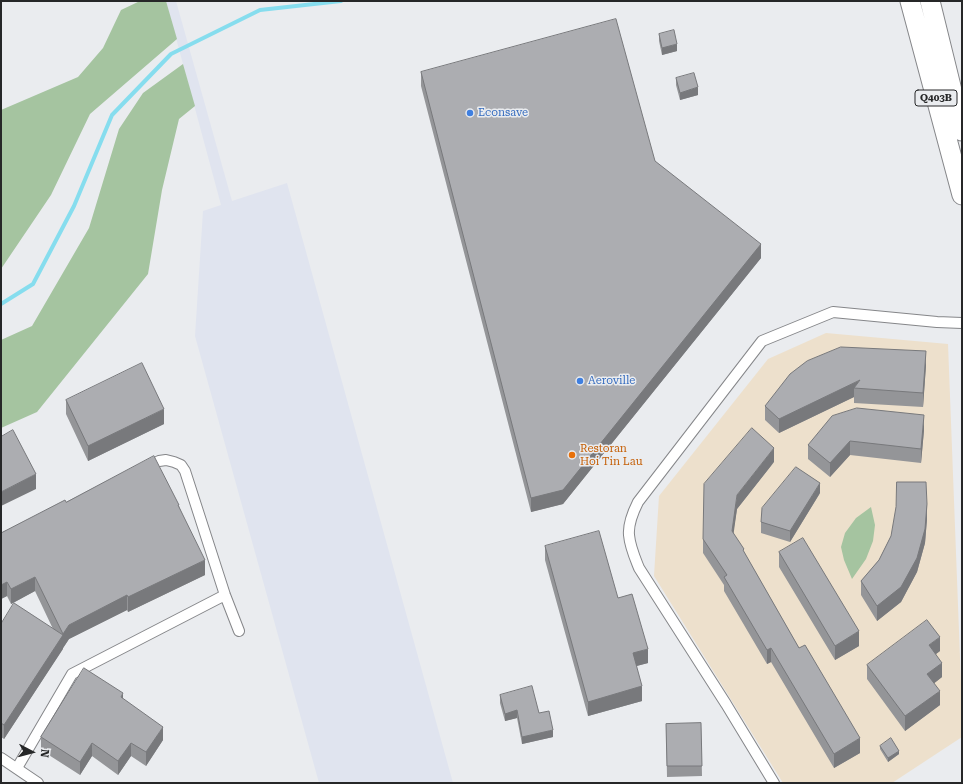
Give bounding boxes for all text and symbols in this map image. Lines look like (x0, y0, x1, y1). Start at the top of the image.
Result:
road number: Q403B (915, 90, 957, 106)
place label: Econsave (478, 106, 528, 120)
marker: Econsave (465, 108, 475, 118)
place label: Aeroville (588, 374, 635, 388)
marker: Aeroville (575, 376, 585, 386)
place label: Restoran Hoi Tin Lau (580, 442, 643, 468)
marker: Restoran Hoi Tin Lau (567, 450, 577, 460)
north arrow (12, 732, 52, 772)
text: N (38, 748, 51, 758)

